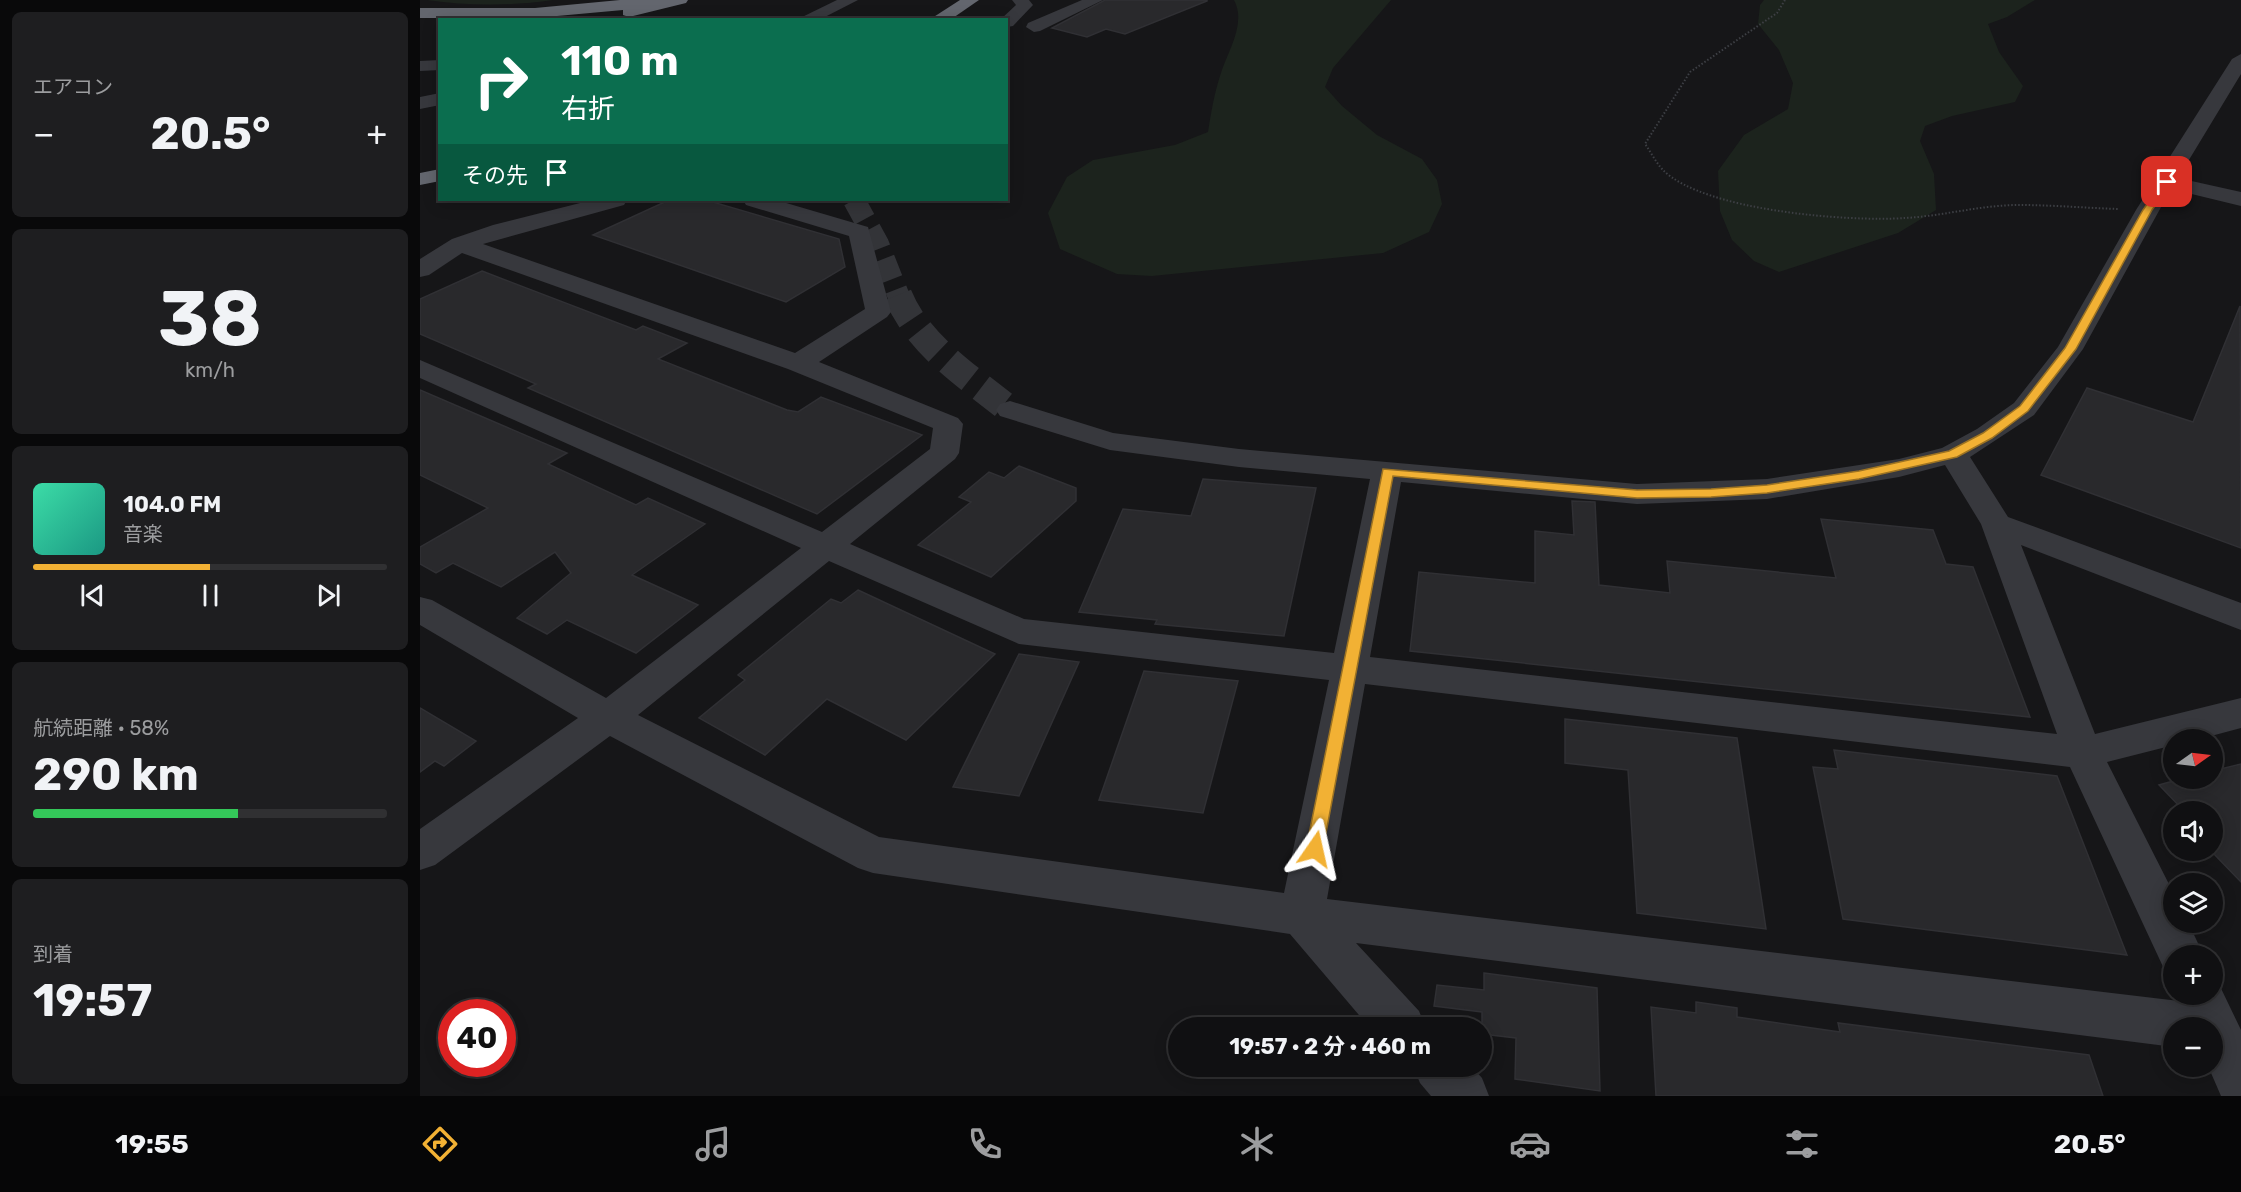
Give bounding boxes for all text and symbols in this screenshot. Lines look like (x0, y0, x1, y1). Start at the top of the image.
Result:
text: 110 m (561, 36, 679, 86)
icon: right (462, 42, 540, 120)
text: エアコン (33, 75, 113, 99)
text: 右折 (561, 93, 615, 125)
text: 20.5° (151, 107, 270, 160)
text: − (33, 114, 54, 153)
text: + (366, 114, 387, 153)
icon: arrive (540, 156, 573, 189)
pin (2141, 156, 2192, 207)
text: その先 (462, 162, 528, 189)
icon: arrive (2150, 165, 2183, 198)
text: 38 (158, 272, 262, 365)
text: km/h (185, 358, 235, 382)
text: 104.0 FM (123, 491, 221, 518)
text: 音楽 (123, 522, 163, 546)
icon: previous (76, 579, 109, 612)
icon: pause (194, 579, 227, 612)
icon: next (312, 579, 345, 612)
text: 航続距離 · 58% (33, 716, 169, 740)
north arrow (2163, 729, 2223, 789)
map controls (2163, 729, 2223, 1077)
text: 290 km (33, 748, 199, 801)
button: sound (2163, 801, 2223, 861)
position arrow (1283, 817, 1347, 881)
button: layers (2163, 873, 2223, 933)
text: 到着 (33, 942, 73, 966)
button: + (2163, 945, 2223, 1005)
text: 19:57 (33, 974, 152, 1027)
speed limit sign: 40 (438, 999, 516, 1077)
button: − (2163, 1017, 2223, 1077)
text: 19:57 · 2 分 · 460 m (1229, 1033, 1431, 1060)
icon: directions (419, 1123, 461, 1165)
icon: music (692, 1123, 734, 1165)
icon: phone (964, 1123, 1006, 1165)
icon: climate (1236, 1123, 1278, 1165)
icon: car (1509, 1123, 1551, 1165)
icon: filters (1781, 1123, 1823, 1165)
text: 19:55 (115, 1128, 189, 1160)
text: 20.5° (2054, 1128, 2126, 1160)

